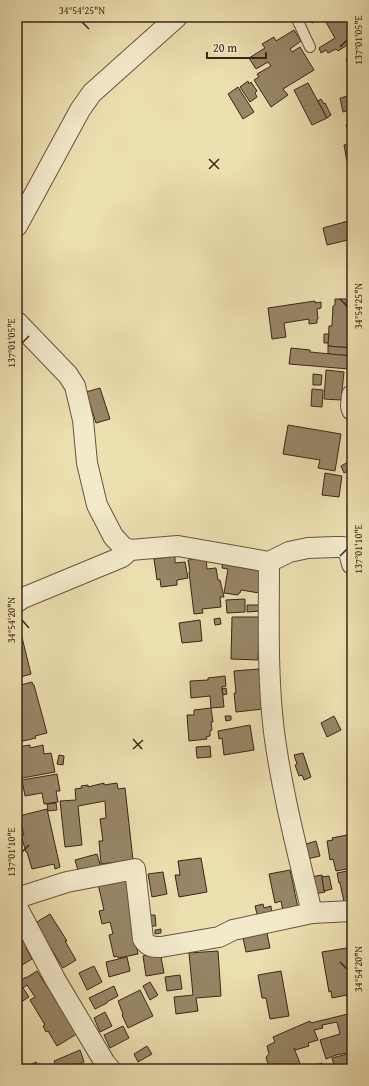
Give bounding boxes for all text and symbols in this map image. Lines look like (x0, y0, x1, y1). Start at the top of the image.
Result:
text: 34°54'25"N (59, 3, 105, 18)
text: 137°01'05"E (351, 15, 366, 65)
scale bar (207, 34, 266, 60)
text: 20 m (213, 39, 237, 56)
text: 34°54'25"N (351, 283, 366, 329)
text: 137°01'05"E (4, 318, 19, 368)
text: 137°01'10"E (351, 524, 366, 574)
text: 34°54'20"N (4, 597, 19, 643)
text: 137°01'10"E (4, 827, 19, 877)
text: 34°54'20"N (351, 946, 366, 992)

